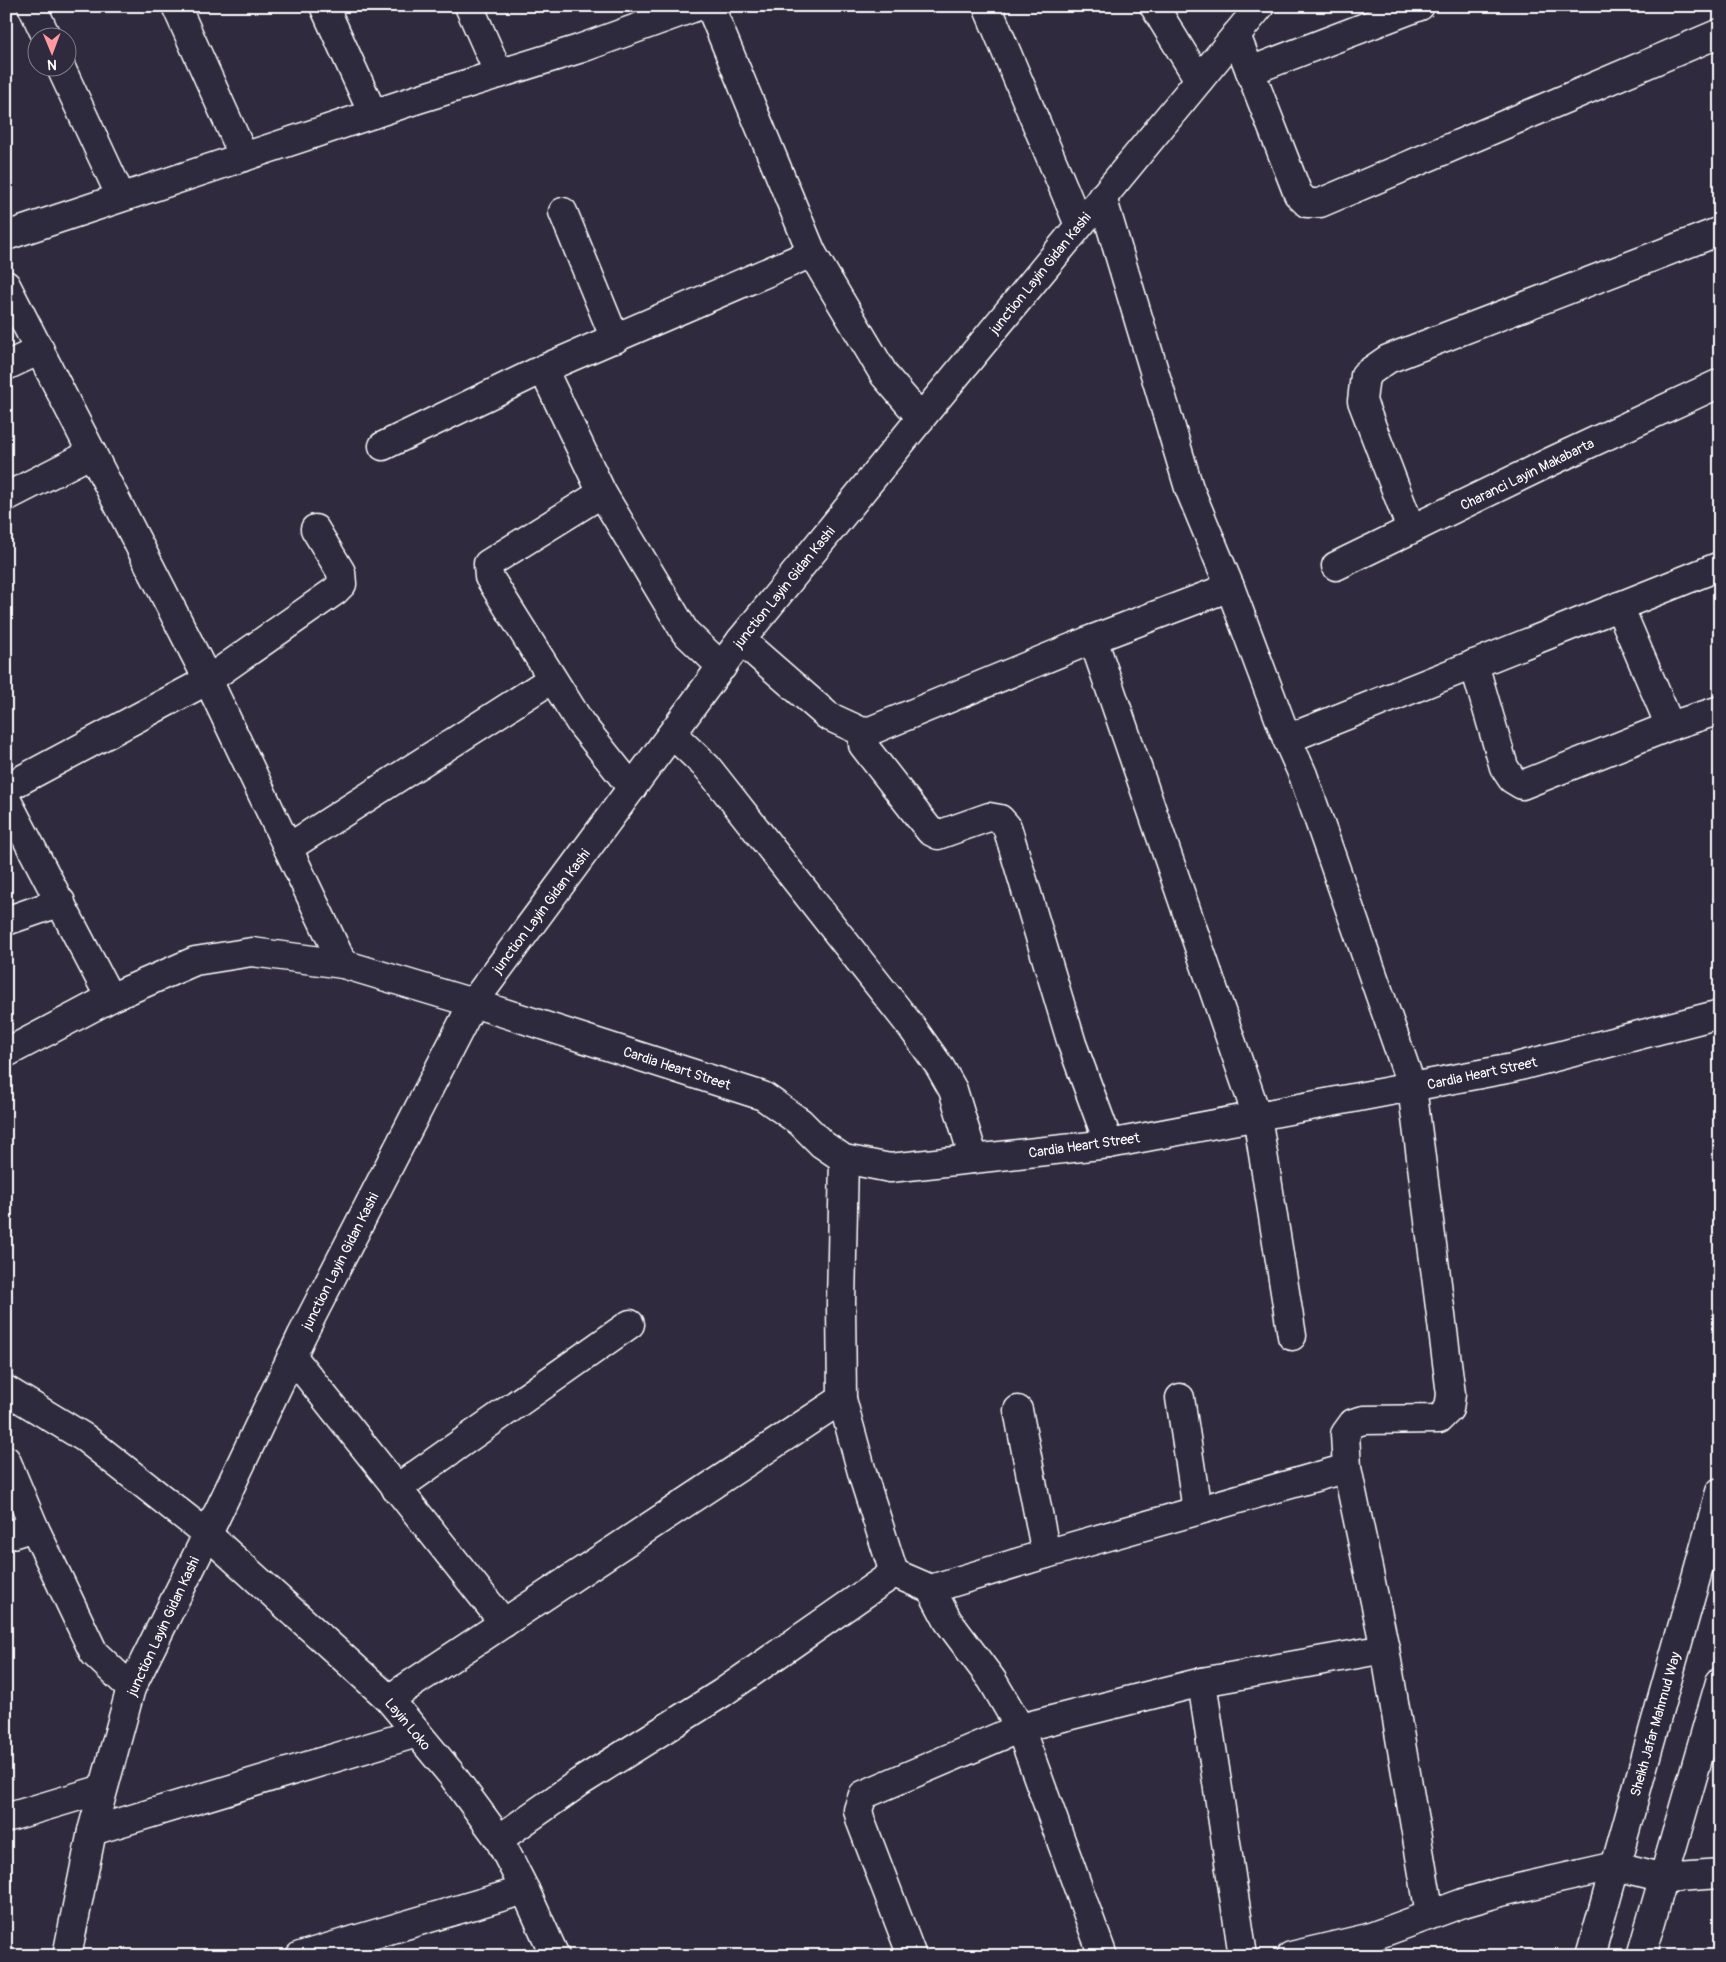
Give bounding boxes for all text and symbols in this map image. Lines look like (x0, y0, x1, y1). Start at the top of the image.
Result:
north arrow (28, 28, 78, 78)
text: N (47, 56, 57, 73)
street label: junction Layin Gidan Kashi (986, 209, 1095, 338)
street label: Charanci Layin Makabarta (1458, 435, 1597, 514)
street label: junction Layin Gidan Kashi (730, 523, 839, 652)
street label: junction Layin Gidan Kashi (488, 845, 594, 978)
street label: Cardia Heart Street (621, 1043, 733, 1094)
street label: Cardia Heart Street (1425, 1053, 1539, 1093)
street label: Cardia Heart Street (1027, 1129, 1141, 1162)
street label: junction Layin Gidan Kashi (298, 1190, 383, 1333)
street label: junction Layin Gidan Kashi (123, 1554, 203, 1699)
street label: Sheikh Jafar Mahmud Way (1627, 1650, 1684, 1798)
street label: Layin Loko (381, 1695, 435, 1754)

